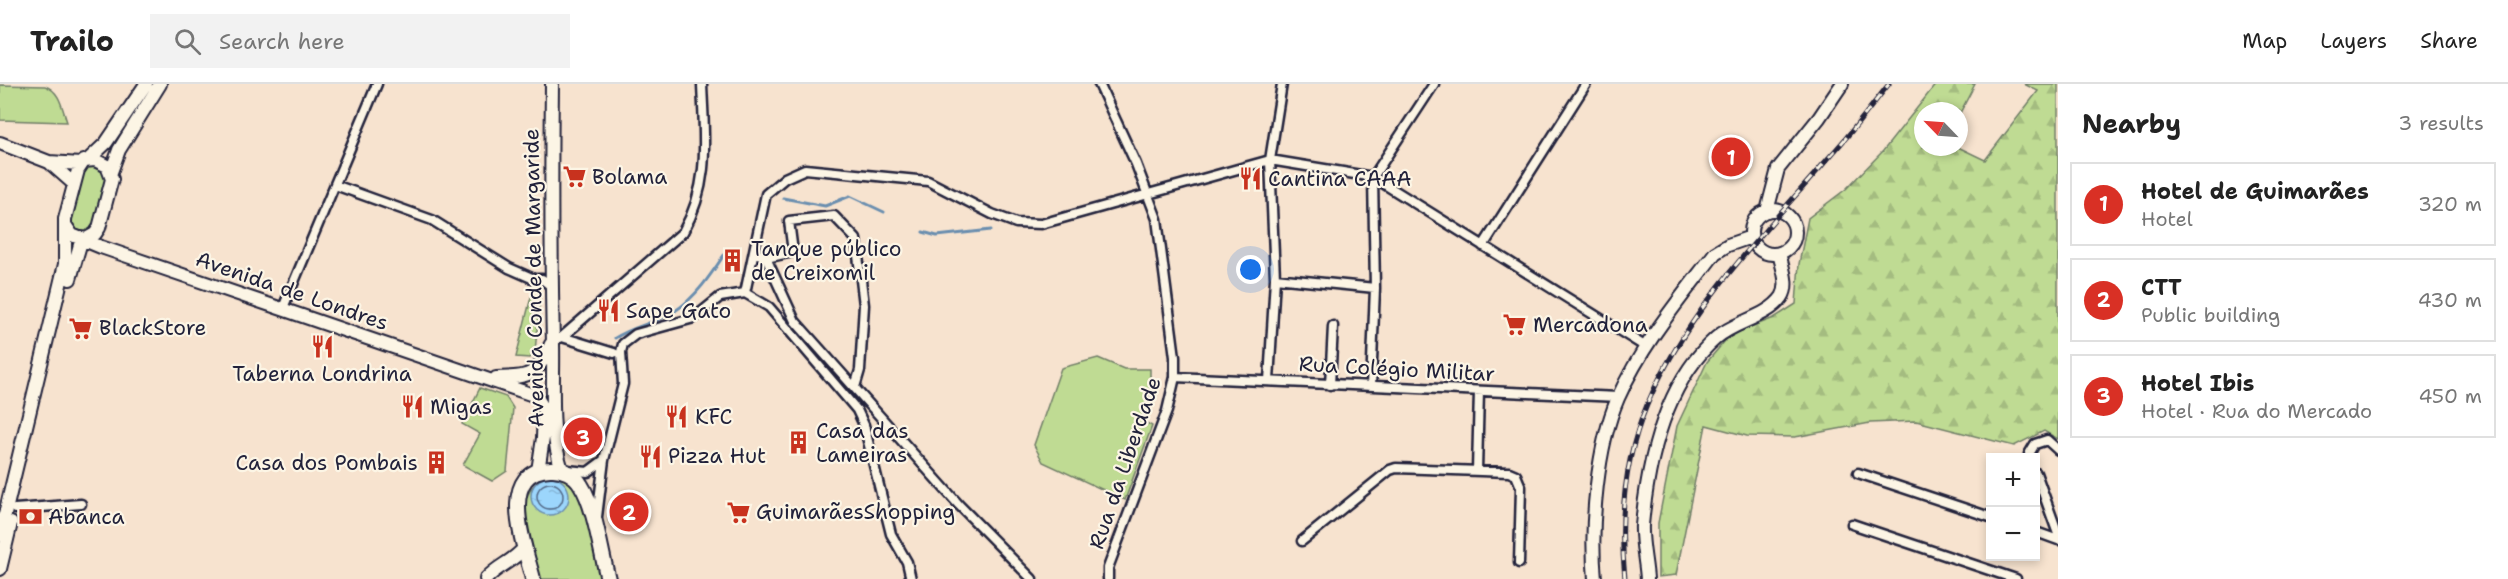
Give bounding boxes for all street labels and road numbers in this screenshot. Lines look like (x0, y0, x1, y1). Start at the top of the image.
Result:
street label: Avenida Conde de Margaride (517, 128, 551, 428)
street label: Avenida de Londres (192, 245, 392, 337)
street label: Rua Colégio Militar (1298, 350, 1496, 388)
street label: Rua da Liberdade (1082, 373, 1168, 553)

